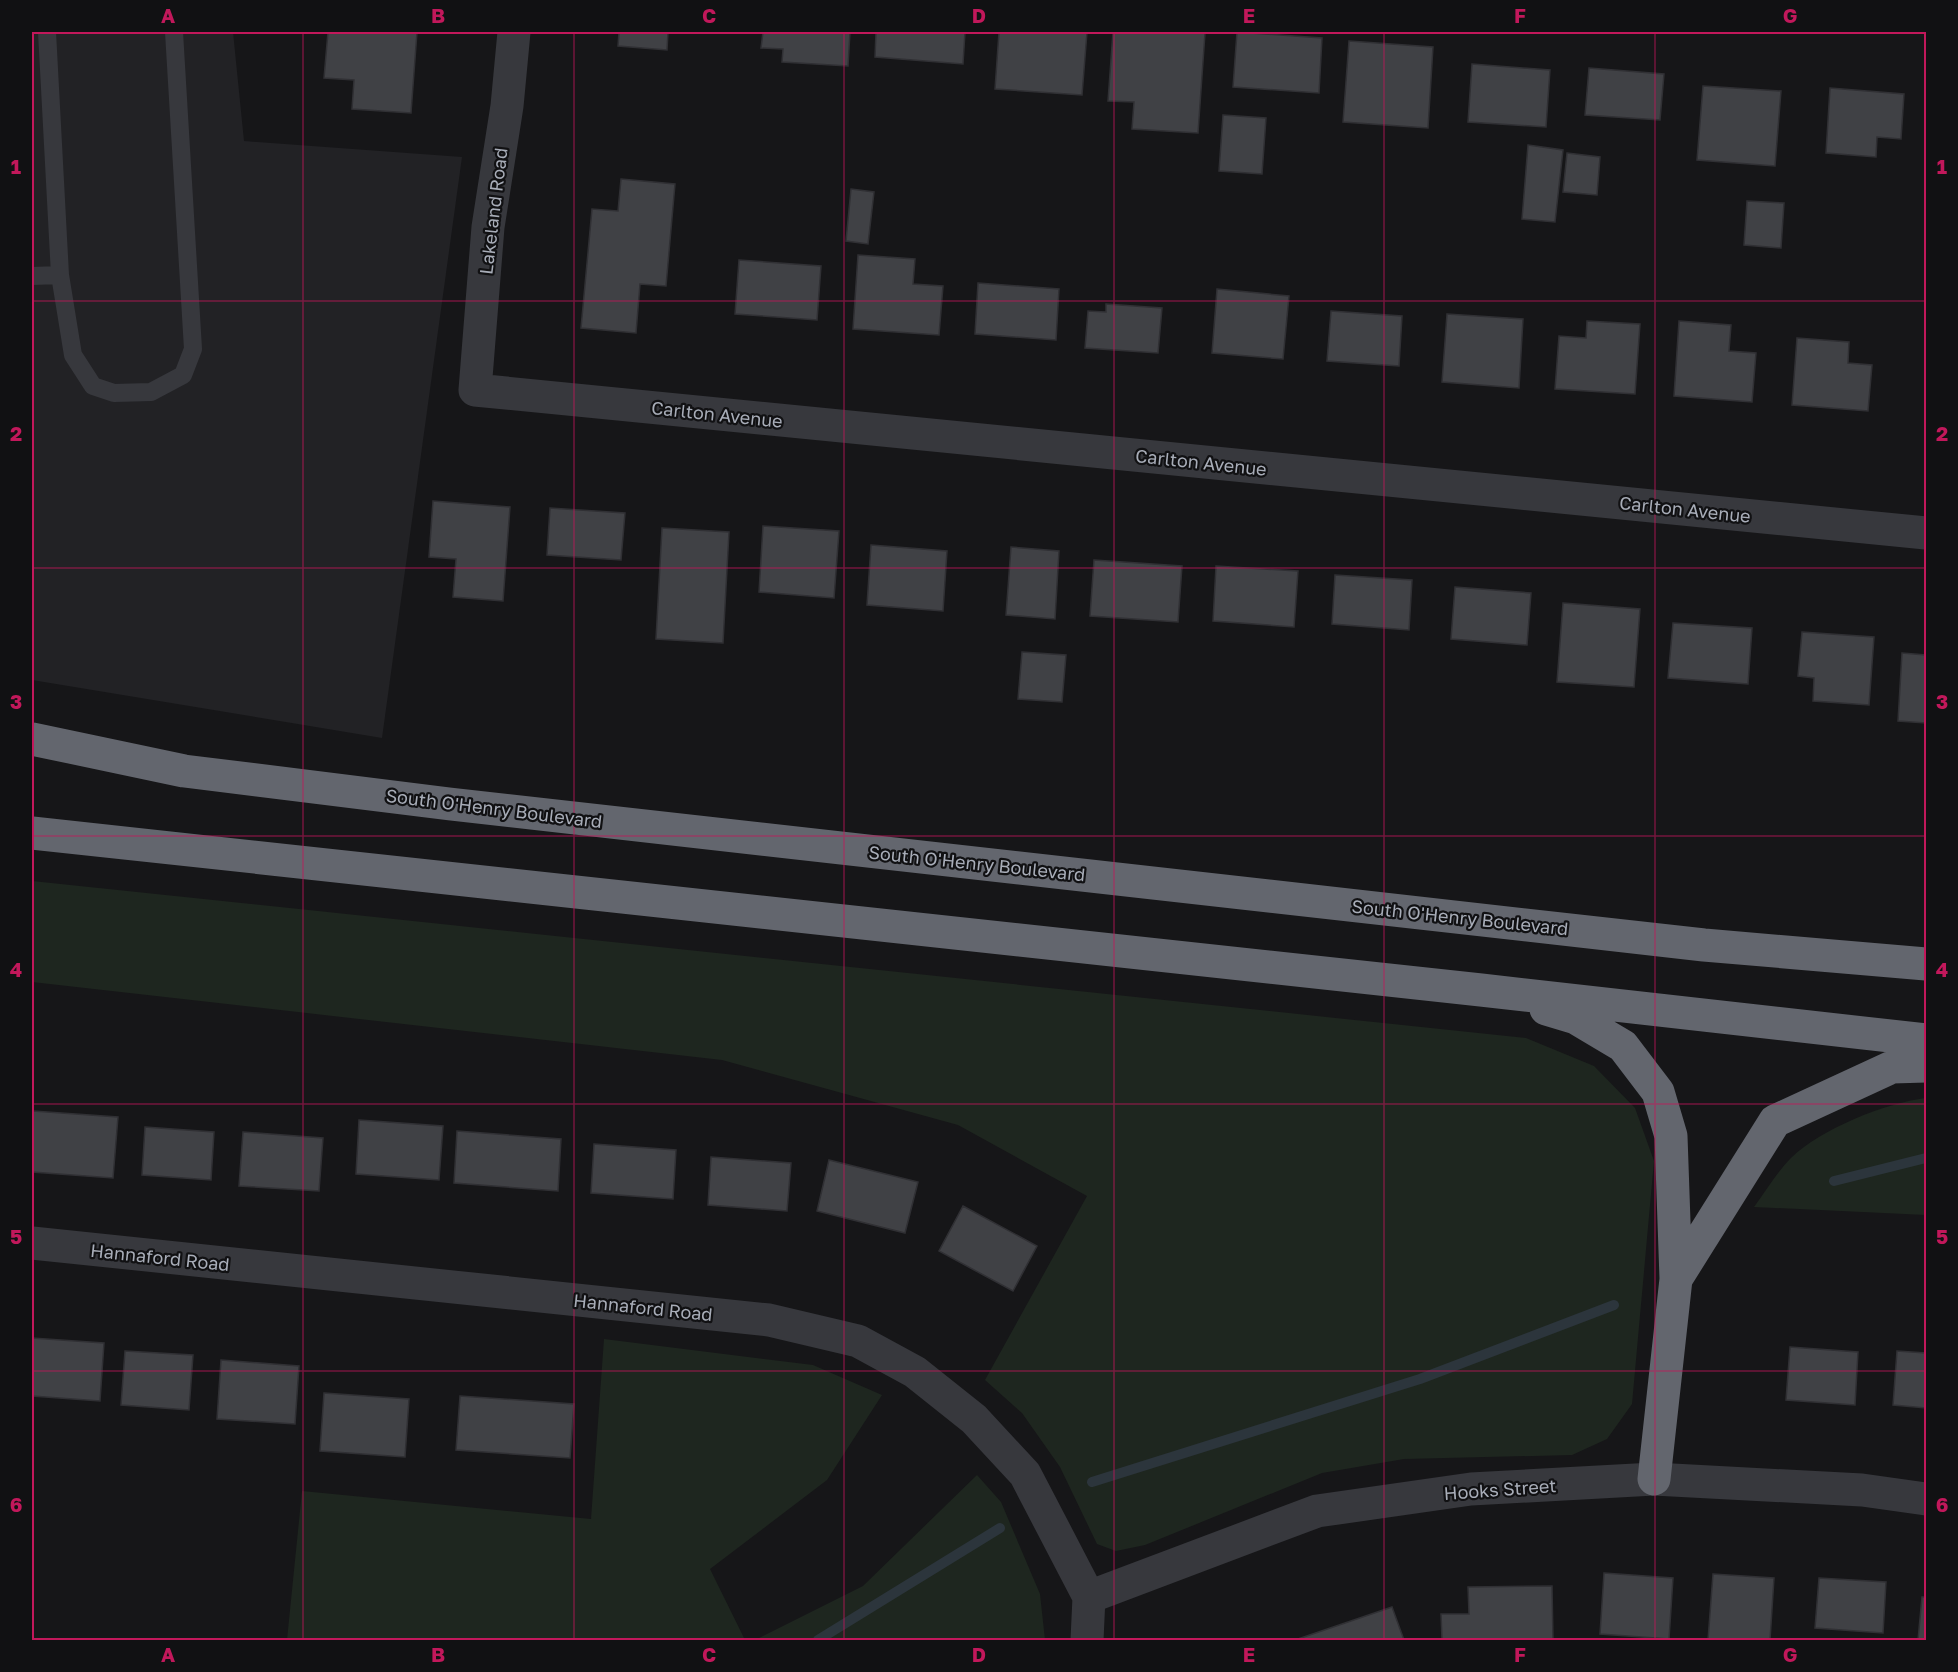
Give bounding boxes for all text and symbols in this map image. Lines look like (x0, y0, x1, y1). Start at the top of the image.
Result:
text: A (161, 3, 175, 27)
text: B (431, 3, 445, 27)
text: C (702, 3, 716, 27)
text: D (972, 3, 986, 27)
text: E (1243, 3, 1255, 27)
text: F (1514, 3, 1526, 27)
text: G (1783, 3, 1797, 27)
street label: Lakeland Road (474, 146, 512, 276)
text: 1 (11, 154, 21, 178)
text: 1 (1937, 154, 1947, 178)
street label: Carlton Avenue (650, 396, 784, 432)
text: 2 (10, 421, 22, 445)
text: 2 (1936, 421, 1948, 445)
street label: Carlton Avenue (1134, 444, 1268, 480)
street label: Carlton Avenue (1618, 491, 1752, 527)
text: 3 (10, 689, 22, 713)
text: 3 (1936, 689, 1948, 713)
street label: South O'Henry Boulevard (385, 784, 603, 832)
street label: South O'Henry Boulevard (868, 841, 1086, 885)
street label: South O'Henry Boulevard (1351, 895, 1569, 939)
text: 4 (10, 957, 22, 981)
text: 4 (1936, 957, 1948, 981)
text: 5 (10, 1224, 22, 1248)
text: 5 (1936, 1224, 1948, 1248)
street label: Hannaford Road (89, 1239, 231, 1275)
street label: Hannaford Road (572, 1289, 714, 1325)
street label: Hooks Street (1443, 1474, 1557, 1504)
text: 6 (10, 1492, 22, 1516)
text: 6 (1936, 1492, 1948, 1516)
text: A (161, 1642, 175, 1666)
text: B (431, 1642, 445, 1666)
text: C (702, 1642, 716, 1666)
text: D (972, 1642, 986, 1666)
text: E (1243, 1642, 1255, 1666)
text: F (1514, 1642, 1526, 1666)
text: G (1783, 1642, 1797, 1666)

